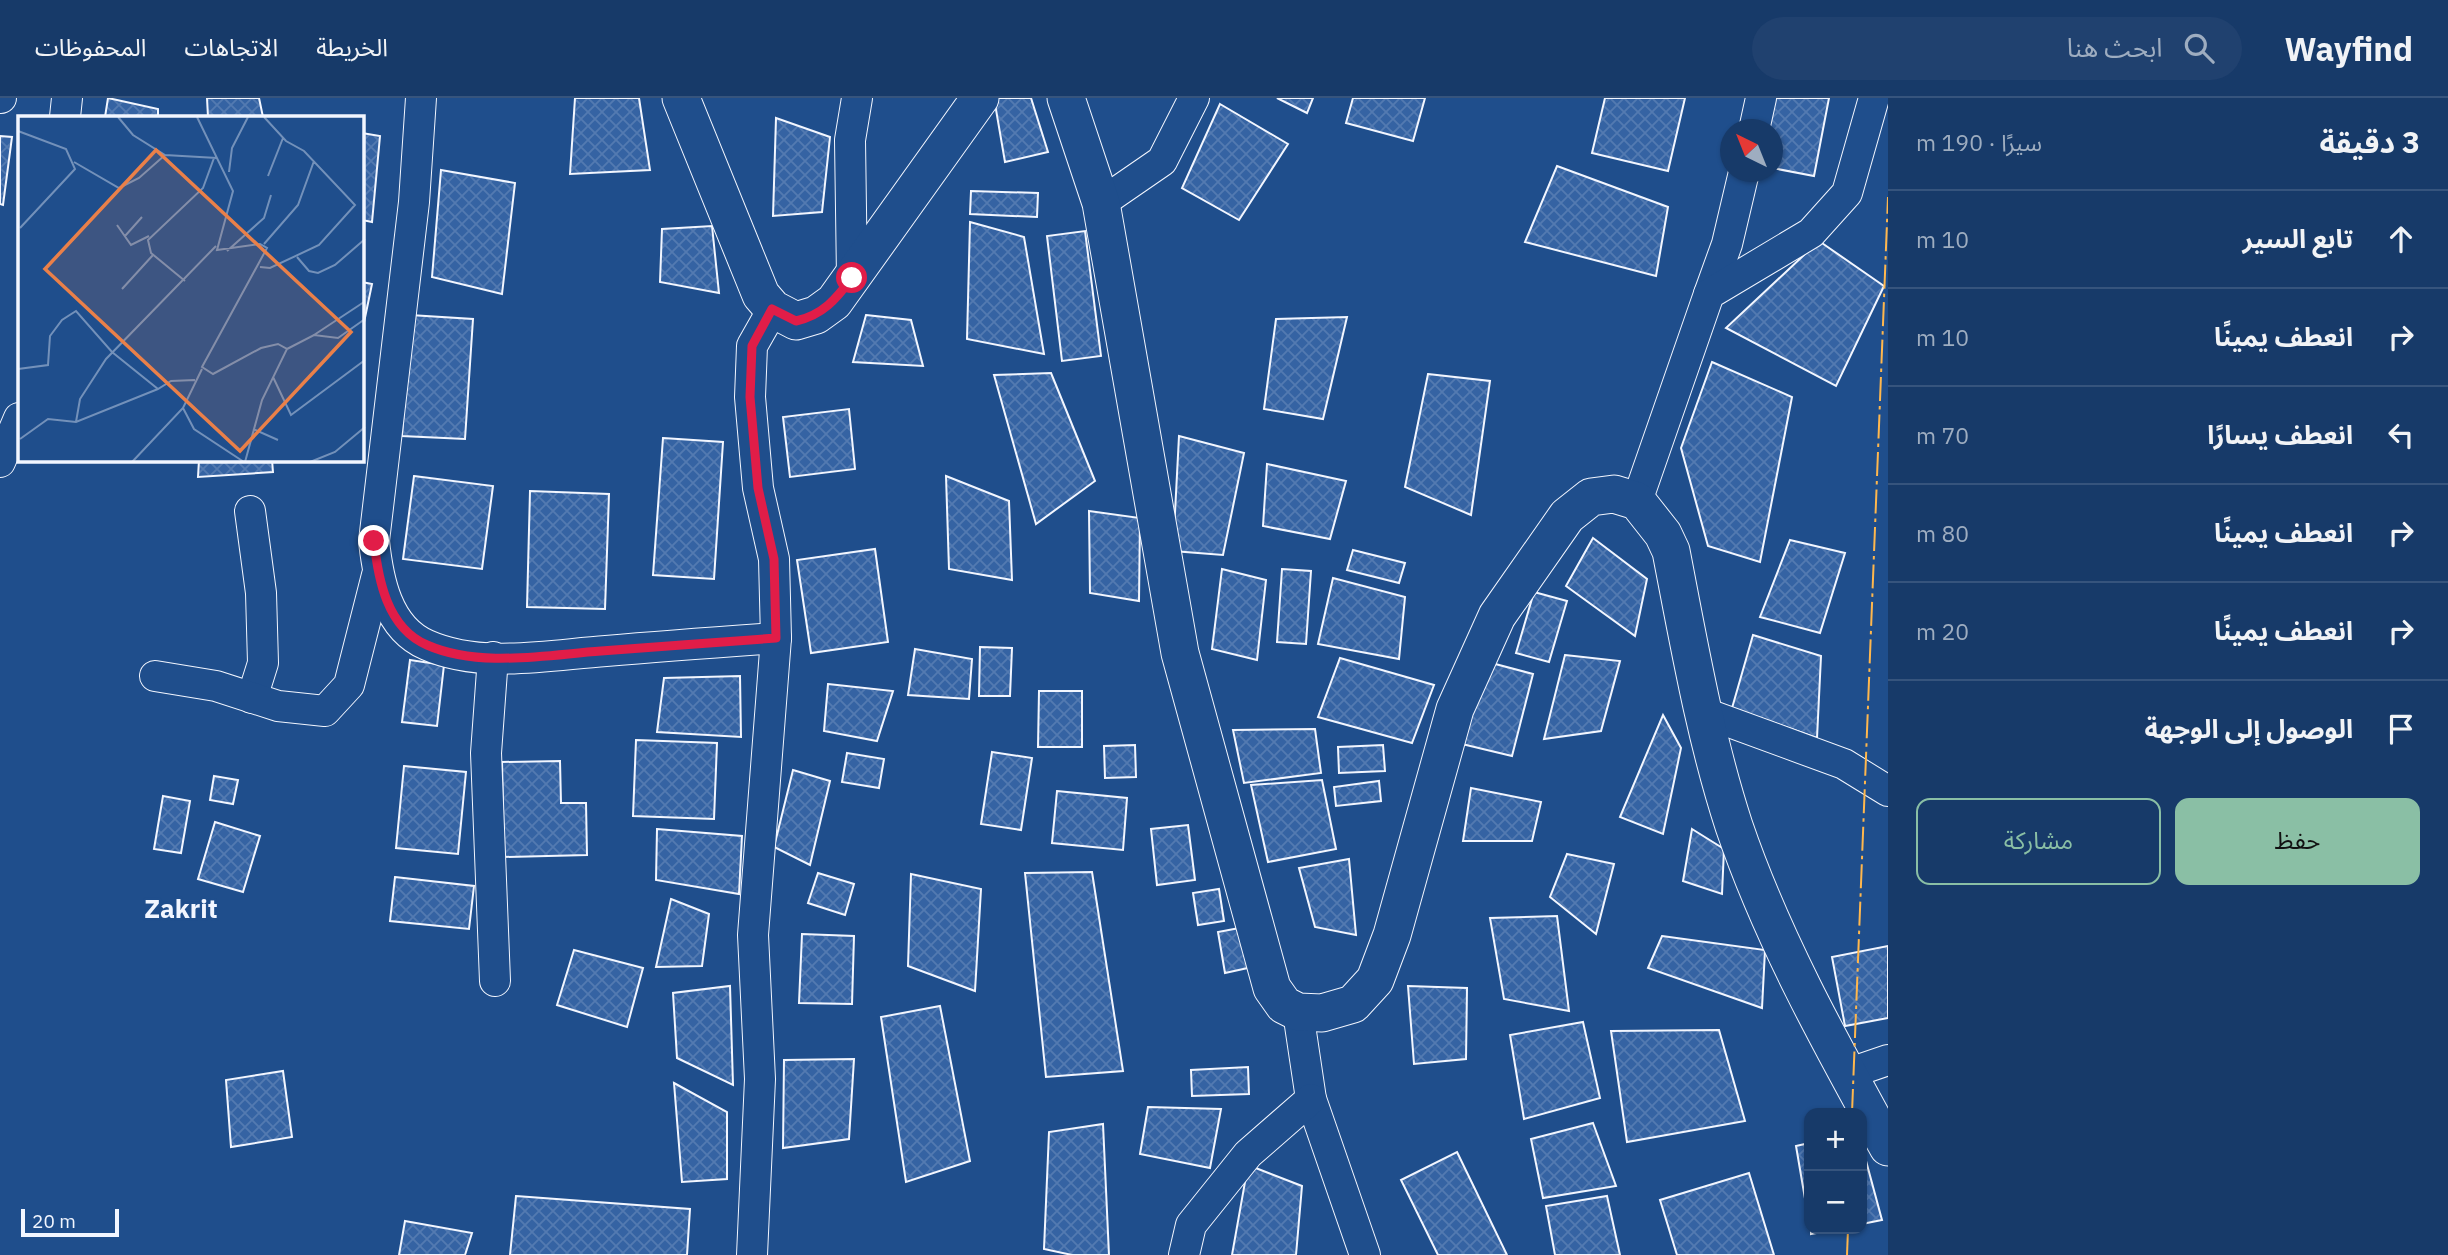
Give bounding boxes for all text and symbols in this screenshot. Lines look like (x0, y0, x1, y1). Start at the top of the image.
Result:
search box (1752, 17, 2242, 80)
text: Wayfind (2284, 27, 2413, 70)
icon: search (2180, 29, 2218, 67)
text: ابحث هنا (2067, 30, 2162, 64)
text: المحفوظات (35, 31, 146, 63)
text: الاتجاهات (184, 31, 278, 63)
text: الخريطة (316, 31, 388, 63)
inset map (18, 116, 364, 462)
north arrow (1720, 119, 1783, 182)
text: 3 دقيقة (2319, 122, 2420, 161)
text: سيرًا · 190 m (1916, 127, 2042, 157)
icon: ahead (2382, 220, 2420, 258)
text: تابع السير (2243, 221, 2353, 255)
text: 10 m (1916, 224, 1969, 254)
route start (836, 262, 867, 293)
icon: right (2382, 318, 2420, 356)
text: انعطف يمينًا (2214, 319, 2353, 353)
text: 10 m (1916, 322, 1969, 352)
icon: left (2382, 416, 2420, 454)
text: انعطف يسارًا (2207, 417, 2353, 451)
text: 70 m (1916, 420, 1969, 450)
icon: right (2382, 514, 2420, 552)
text: انعطف يمينًا (2214, 515, 2353, 549)
text: 80 m (1916, 518, 1969, 548)
route end (358, 525, 389, 556)
icon: right (2382, 612, 2420, 650)
text: انعطف يمينًا (2214, 613, 2353, 647)
text: 20 m (1916, 616, 1969, 646)
icon: arrive (2382, 710, 2420, 748)
text: الوصول إلى الوجهة (2144, 711, 2353, 745)
button: مشاركة (1916, 798, 2161, 885)
button: حفظ (2175, 798, 2420, 885)
district label: Zakrit (144, 891, 218, 925)
map controls (1804, 1108, 1867, 1234)
button: + (1804, 1108, 1867, 1171)
button: − (1804, 1171, 1867, 1234)
scale bar (21, 1206, 119, 1238)
text: 20 m (32, 1209, 76, 1233)

